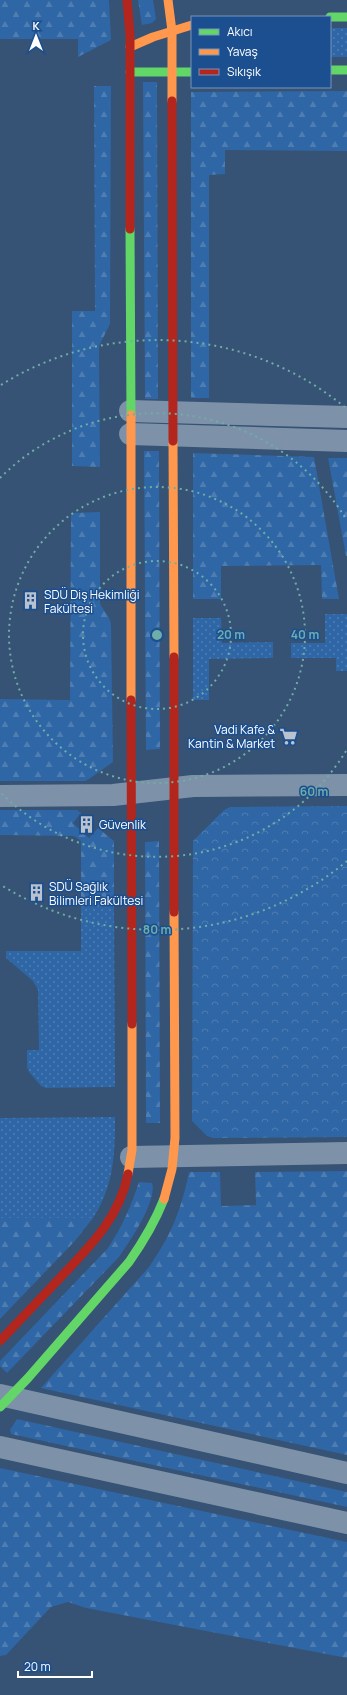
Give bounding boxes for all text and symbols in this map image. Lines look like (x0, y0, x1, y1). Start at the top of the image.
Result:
north arrow (16, 16, 56, 56)
legend (191, 16, 331, 88)
text: K (32, 18, 40, 33)
text: Akıcı (227, 23, 253, 40)
text: Yavaş (227, 43, 258, 60)
text: Sıkışık (227, 63, 262, 80)
place label: SDÜ Diş Hekimliği Fakültesi (44, 586, 140, 617)
building icon: SDÜ Diş Hekimliği Fakültesi (21, 591, 41, 611)
text: 20 m (217, 626, 245, 643)
text: 40 m (291, 626, 319, 643)
centre of rings (150, 628, 164, 642)
place label: Vadi Kafe & Kantin & Market (188, 721, 275, 752)
supermarket icon: Vadi Kafe & Kantin & Market (278, 726, 298, 746)
text: 60 m (300, 783, 328, 800)
building icon: Güvenlik (76, 814, 96, 834)
place label: Güvenlik (99, 816, 147, 833)
place label: SDÜ Sağlık Bilimleri Fakültesi (49, 878, 143, 909)
building icon: SDÜ Sağlık Bilimleri Fakültesi (26, 883, 46, 903)
text: 80 m (143, 921, 171, 938)
scale bar (18, 1653, 92, 1679)
text: 20 m (24, 1658, 51, 1675)

